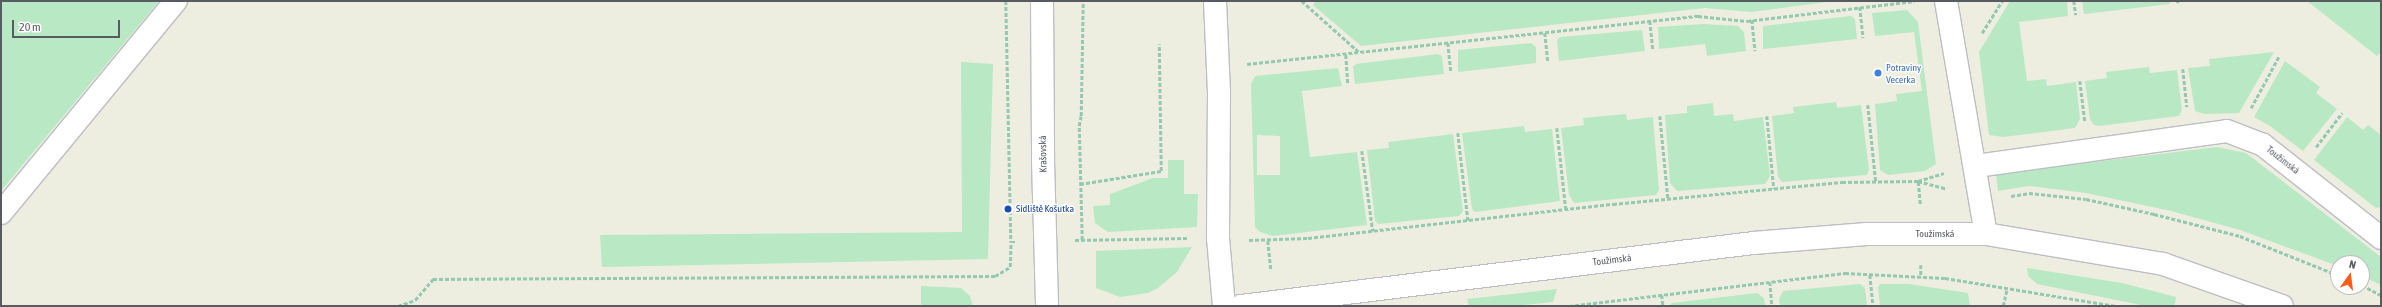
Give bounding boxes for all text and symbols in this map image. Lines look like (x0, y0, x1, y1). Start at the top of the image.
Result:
scale bar (14, 12, 122, 38)
text: 20 m (19, 20, 41, 34)
place label: Potraviny Vecerka (1886, 61, 1921, 84)
marker: Potraviny Vecerka (1873, 68, 1883, 78)
street label: Krašovská (1037, 135, 1049, 173)
street label: Toužimská (2264, 143, 2302, 177)
place label: Sídliště Košutka (1016, 203, 1074, 215)
marker: Sídliště Košutka (1003, 204, 1013, 214)
street label: Toužimská (1916, 228, 1954, 240)
street label: Toužimská (1592, 252, 1632, 268)
north arrow (2330, 255, 2370, 295)
text: N (2348, 258, 2357, 271)

